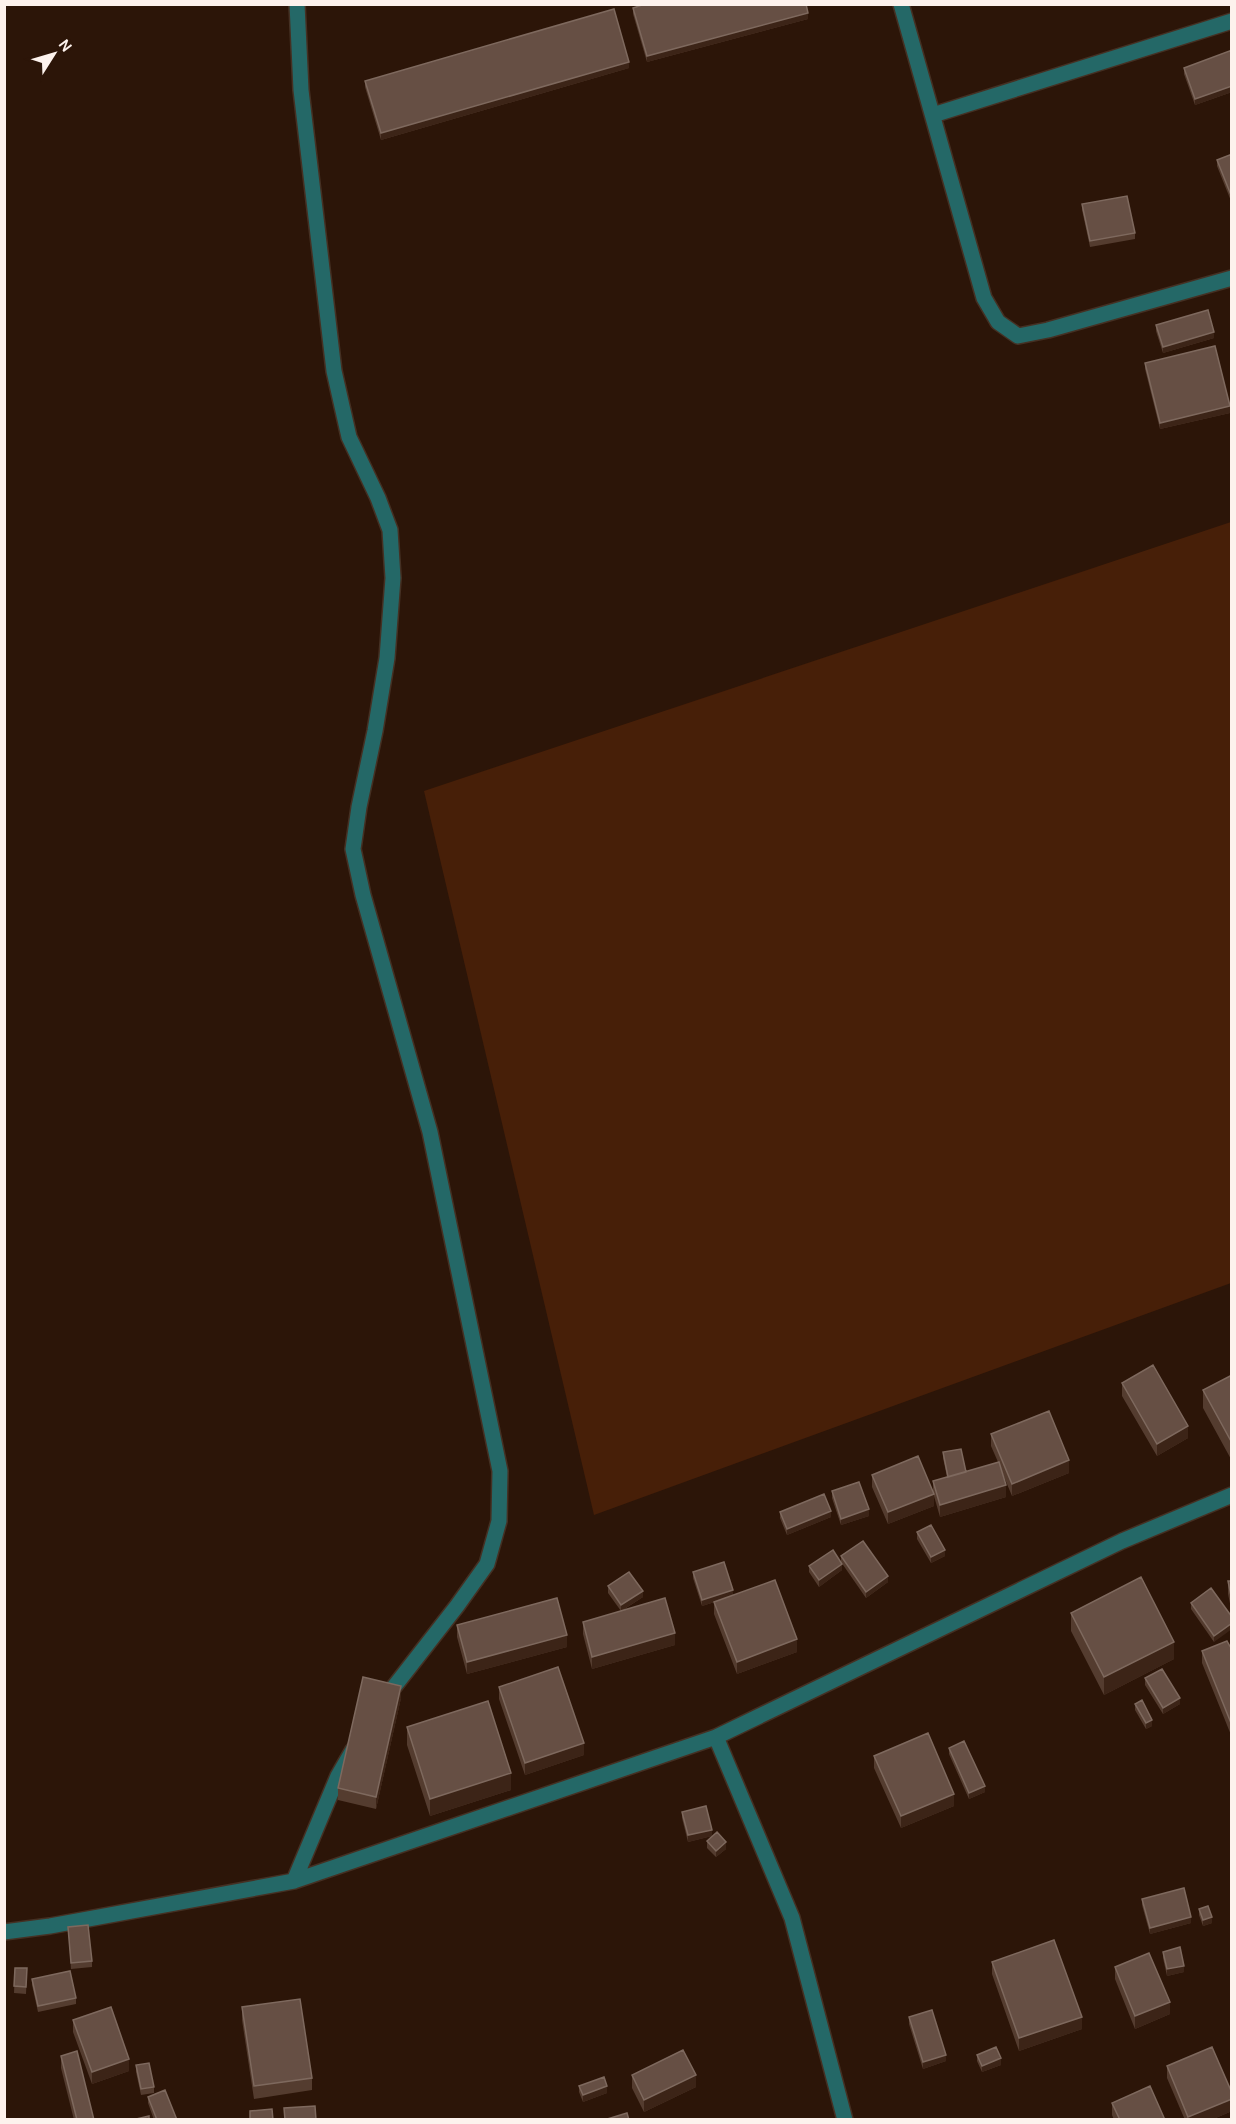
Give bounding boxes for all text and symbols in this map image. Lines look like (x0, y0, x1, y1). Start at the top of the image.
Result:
north arrow (24, 24, 84, 84)
text: N (55, 35, 77, 56)

